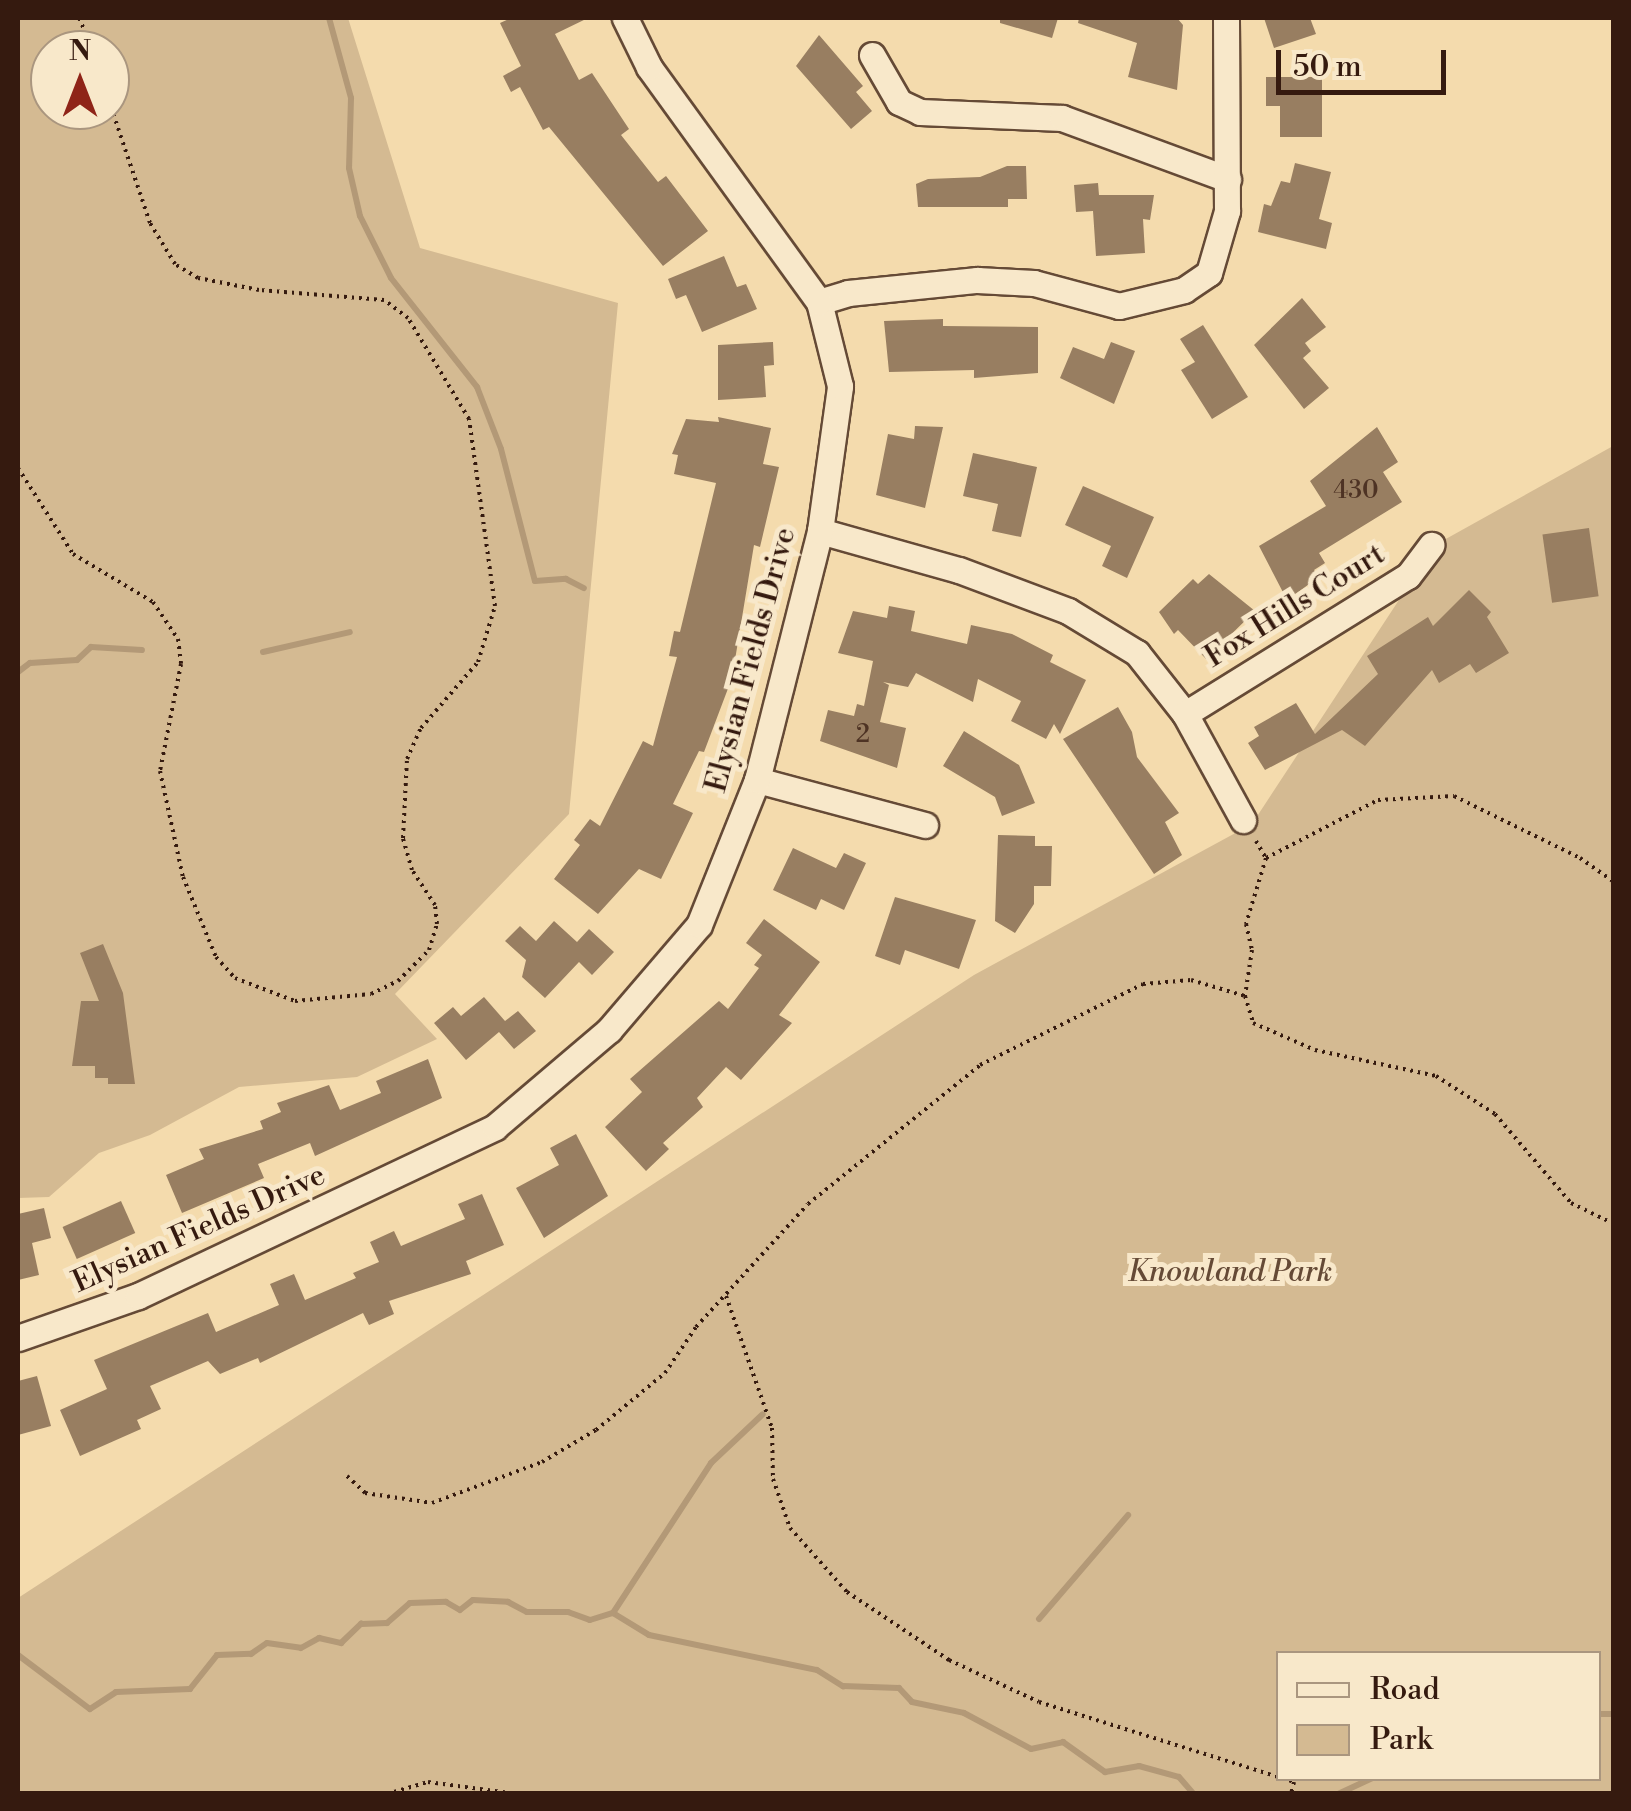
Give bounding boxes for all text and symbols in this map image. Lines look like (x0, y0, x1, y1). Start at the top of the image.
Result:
north arrow (30, 30, 130, 130)
scale bar (1281, 30, 1451, 92)
text: N (69, 34, 91, 69)
text: 50 m (1293, 48, 1362, 86)
house number: 430 (1333, 476, 1379, 506)
street label: Elysian Fields Drive (698, 524, 804, 796)
street label: Fox Hills Court (1198, 536, 1392, 676)
house number: 2 (856, 720, 870, 750)
street label: Elysian Fields Drive (67, 1157, 331, 1301)
park label: Knowland Park (1128, 1254, 1332, 1290)
legend (1276, 1651, 1601, 1781)
text: Road (1370, 1671, 1440, 1709)
text: Park (1370, 1721, 1432, 1759)

